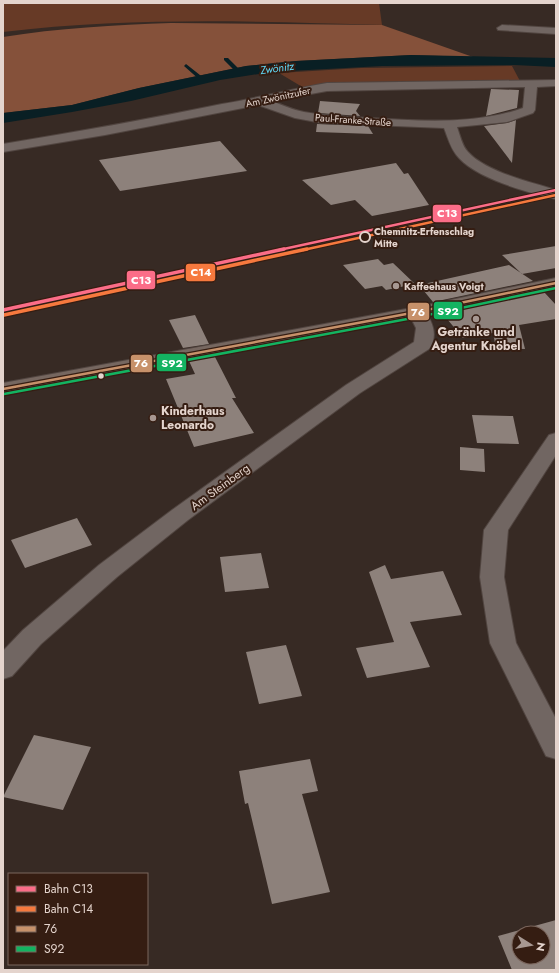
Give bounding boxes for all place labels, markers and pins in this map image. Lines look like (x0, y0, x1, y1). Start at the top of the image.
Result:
place label: Chemnitz-Erfenschlag Mitte (374, 224, 474, 251)
marker: Chemnitz-Erfenschlag Mitte (359, 231, 371, 243)
place label: Kaffeehaus Voigt (404, 279, 484, 294)
marker: Kaffeehaus Voigt (391, 281, 401, 291)
marker: Getränke und Agentur Knöbel (471, 314, 481, 324)
place label: Getränke und Agentur Knöbel (430, 323, 521, 355)
unlabelled marker (96, 371, 106, 381)
place label: Kinderhaus Leonardo (161, 402, 225, 434)
marker: Kinderhaus Leonardo (148, 413, 158, 423)

